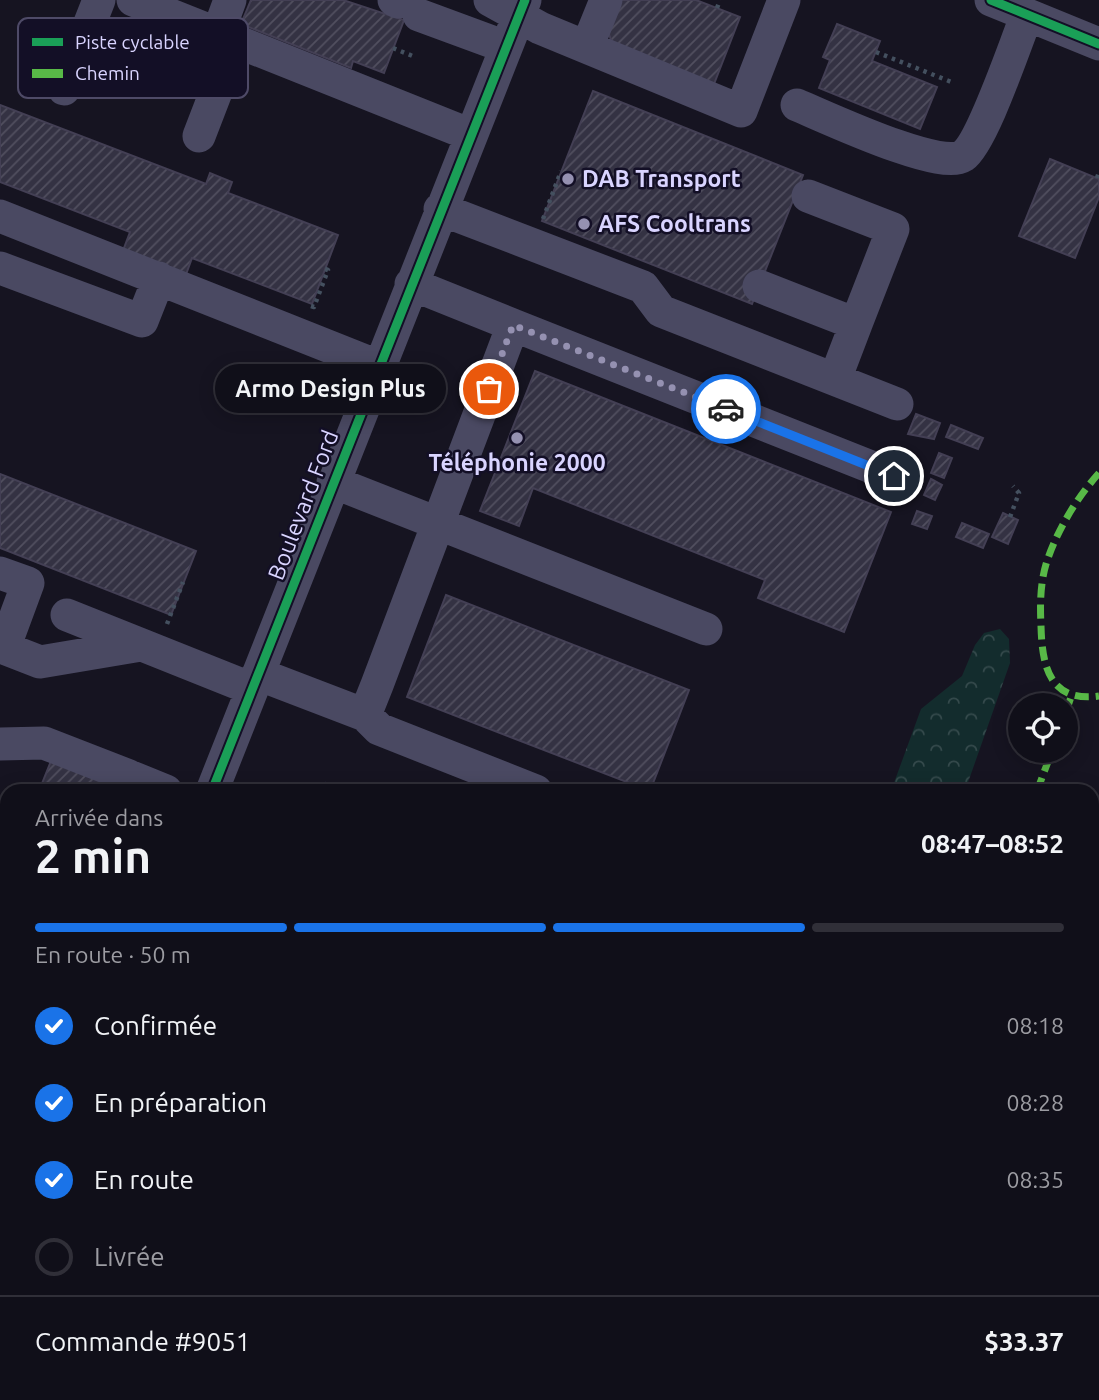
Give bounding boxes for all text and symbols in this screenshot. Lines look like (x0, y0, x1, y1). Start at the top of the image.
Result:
legend (18, 18, 248, 98)
text: Piste cyclable (75, 31, 190, 53)
text: Chemin (75, 62, 140, 84)
place label: DAB Transport (582, 166, 741, 191)
marker: DAB Transport (560, 171, 576, 187)
place label: AFS Cooltrans (598, 211, 751, 236)
marker: AFS Cooltrans (576, 216, 592, 232)
pin (459, 359, 519, 419)
callout: Armo Design Plus (216, 364, 447, 414)
icon: bag (470, 370, 508, 408)
courier (691, 374, 761, 444)
text: Armo Design Plus (235, 376, 426, 401)
icon: car (707, 390, 745, 428)
street label: Boulevard Ford (263, 427, 343, 583)
marker: Téléphonie 2000 (509, 430, 525, 446)
pin (864, 446, 924, 506)
place label: Téléphonie 2000 (428, 450, 606, 475)
icon: home (875, 457, 913, 495)
map controls (1008, 693, 1078, 763)
button: locate (1008, 693, 1078, 763)
text: Arrivée dans (35, 805, 163, 830)
text: 08:47–08:52 (921, 829, 1064, 858)
text: 2 min (35, 830, 151, 882)
text: En route · 50 m (35, 942, 191, 967)
icon: check (35, 1007, 73, 1045)
text: Confirmée (94, 1011, 217, 1040)
text: 08:18 (1006, 1013, 1064, 1038)
icon: check (35, 1084, 73, 1122)
text: En préparation (94, 1088, 267, 1117)
text: 08:28 (1006, 1090, 1064, 1115)
icon: check (35, 1161, 73, 1199)
text: En route (94, 1165, 194, 1194)
text: 08:35 (1006, 1167, 1064, 1192)
text: Livrée (94, 1242, 165, 1271)
text: Commande #9051 (35, 1327, 251, 1356)
text: $33.37 (984, 1327, 1064, 1356)

